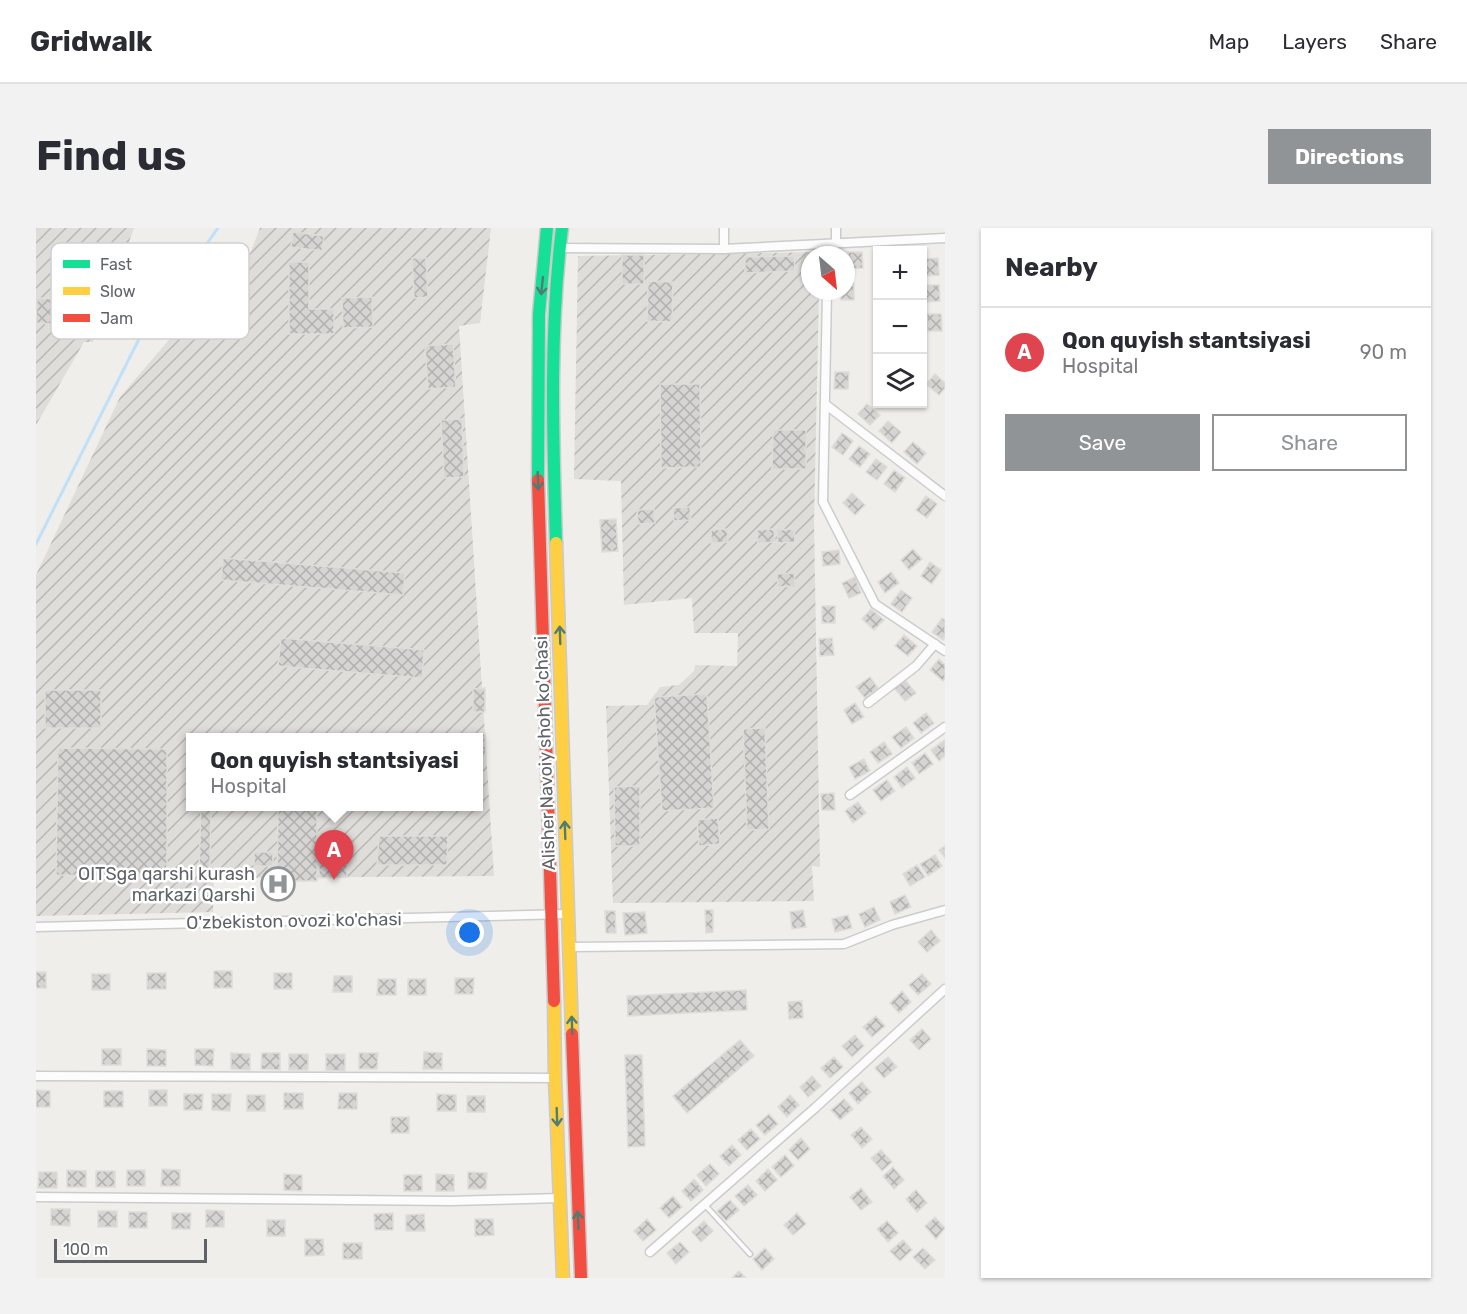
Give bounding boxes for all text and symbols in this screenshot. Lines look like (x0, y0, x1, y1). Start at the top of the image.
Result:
text: Gridwalk (30, 25, 152, 58)
text: Map (1208, 29, 1249, 54)
text: Layers (1282, 29, 1347, 54)
text: Share (1380, 29, 1437, 54)
button: Directions (1268, 129, 1431, 184)
text: Find us (36, 131, 187, 181)
legend (51, 243, 249, 339)
north arrow (801, 246, 855, 300)
map controls (873, 246, 927, 408)
button: + (873, 246, 927, 300)
text: Nearby (1005, 252, 1098, 283)
text: Fast (100, 255, 132, 274)
one-way arrow (536, 276, 547, 296)
text: Slow (100, 282, 136, 301)
button: − (873, 300, 927, 354)
text: Jam (100, 309, 133, 328)
text: Qon quyish stantsiyasi (1062, 327, 1311, 354)
text: A (1017, 340, 1032, 364)
text: 90 m (1360, 340, 1407, 364)
button: layers (873, 354, 927, 408)
text: Hospital (1062, 354, 1138, 378)
button: Save (1005, 414, 1200, 471)
button: Share (1212, 414, 1407, 471)
one-way arrow (533, 471, 544, 491)
one-way arrow (554, 625, 565, 645)
street label: Alisher Navoiy shoh ko'chasi (530, 635, 560, 871)
popup (186, 733, 483, 811)
text: Qon quyish stantsiyasi (210, 747, 459, 774)
text: Hospital (210, 774, 287, 798)
one-way arrow (560, 820, 571, 840)
pin: A (314, 830, 354, 880)
place label: OITSga qarshi kurash markazi Qarshi (78, 863, 255, 906)
hospital icon: OITSga qarshi kurash markazi Qarshi (260, 866, 296, 902)
street label: O'zbekiston ovozi ko'chasi (186, 908, 402, 934)
your location (455, 918, 484, 947)
one-way arrow (566, 1015, 577, 1035)
one-way arrow (551, 1106, 562, 1126)
one-way arrow (572, 1210, 583, 1230)
scale bar (54, 1236, 207, 1264)
text: 100 m (63, 1240, 108, 1259)

